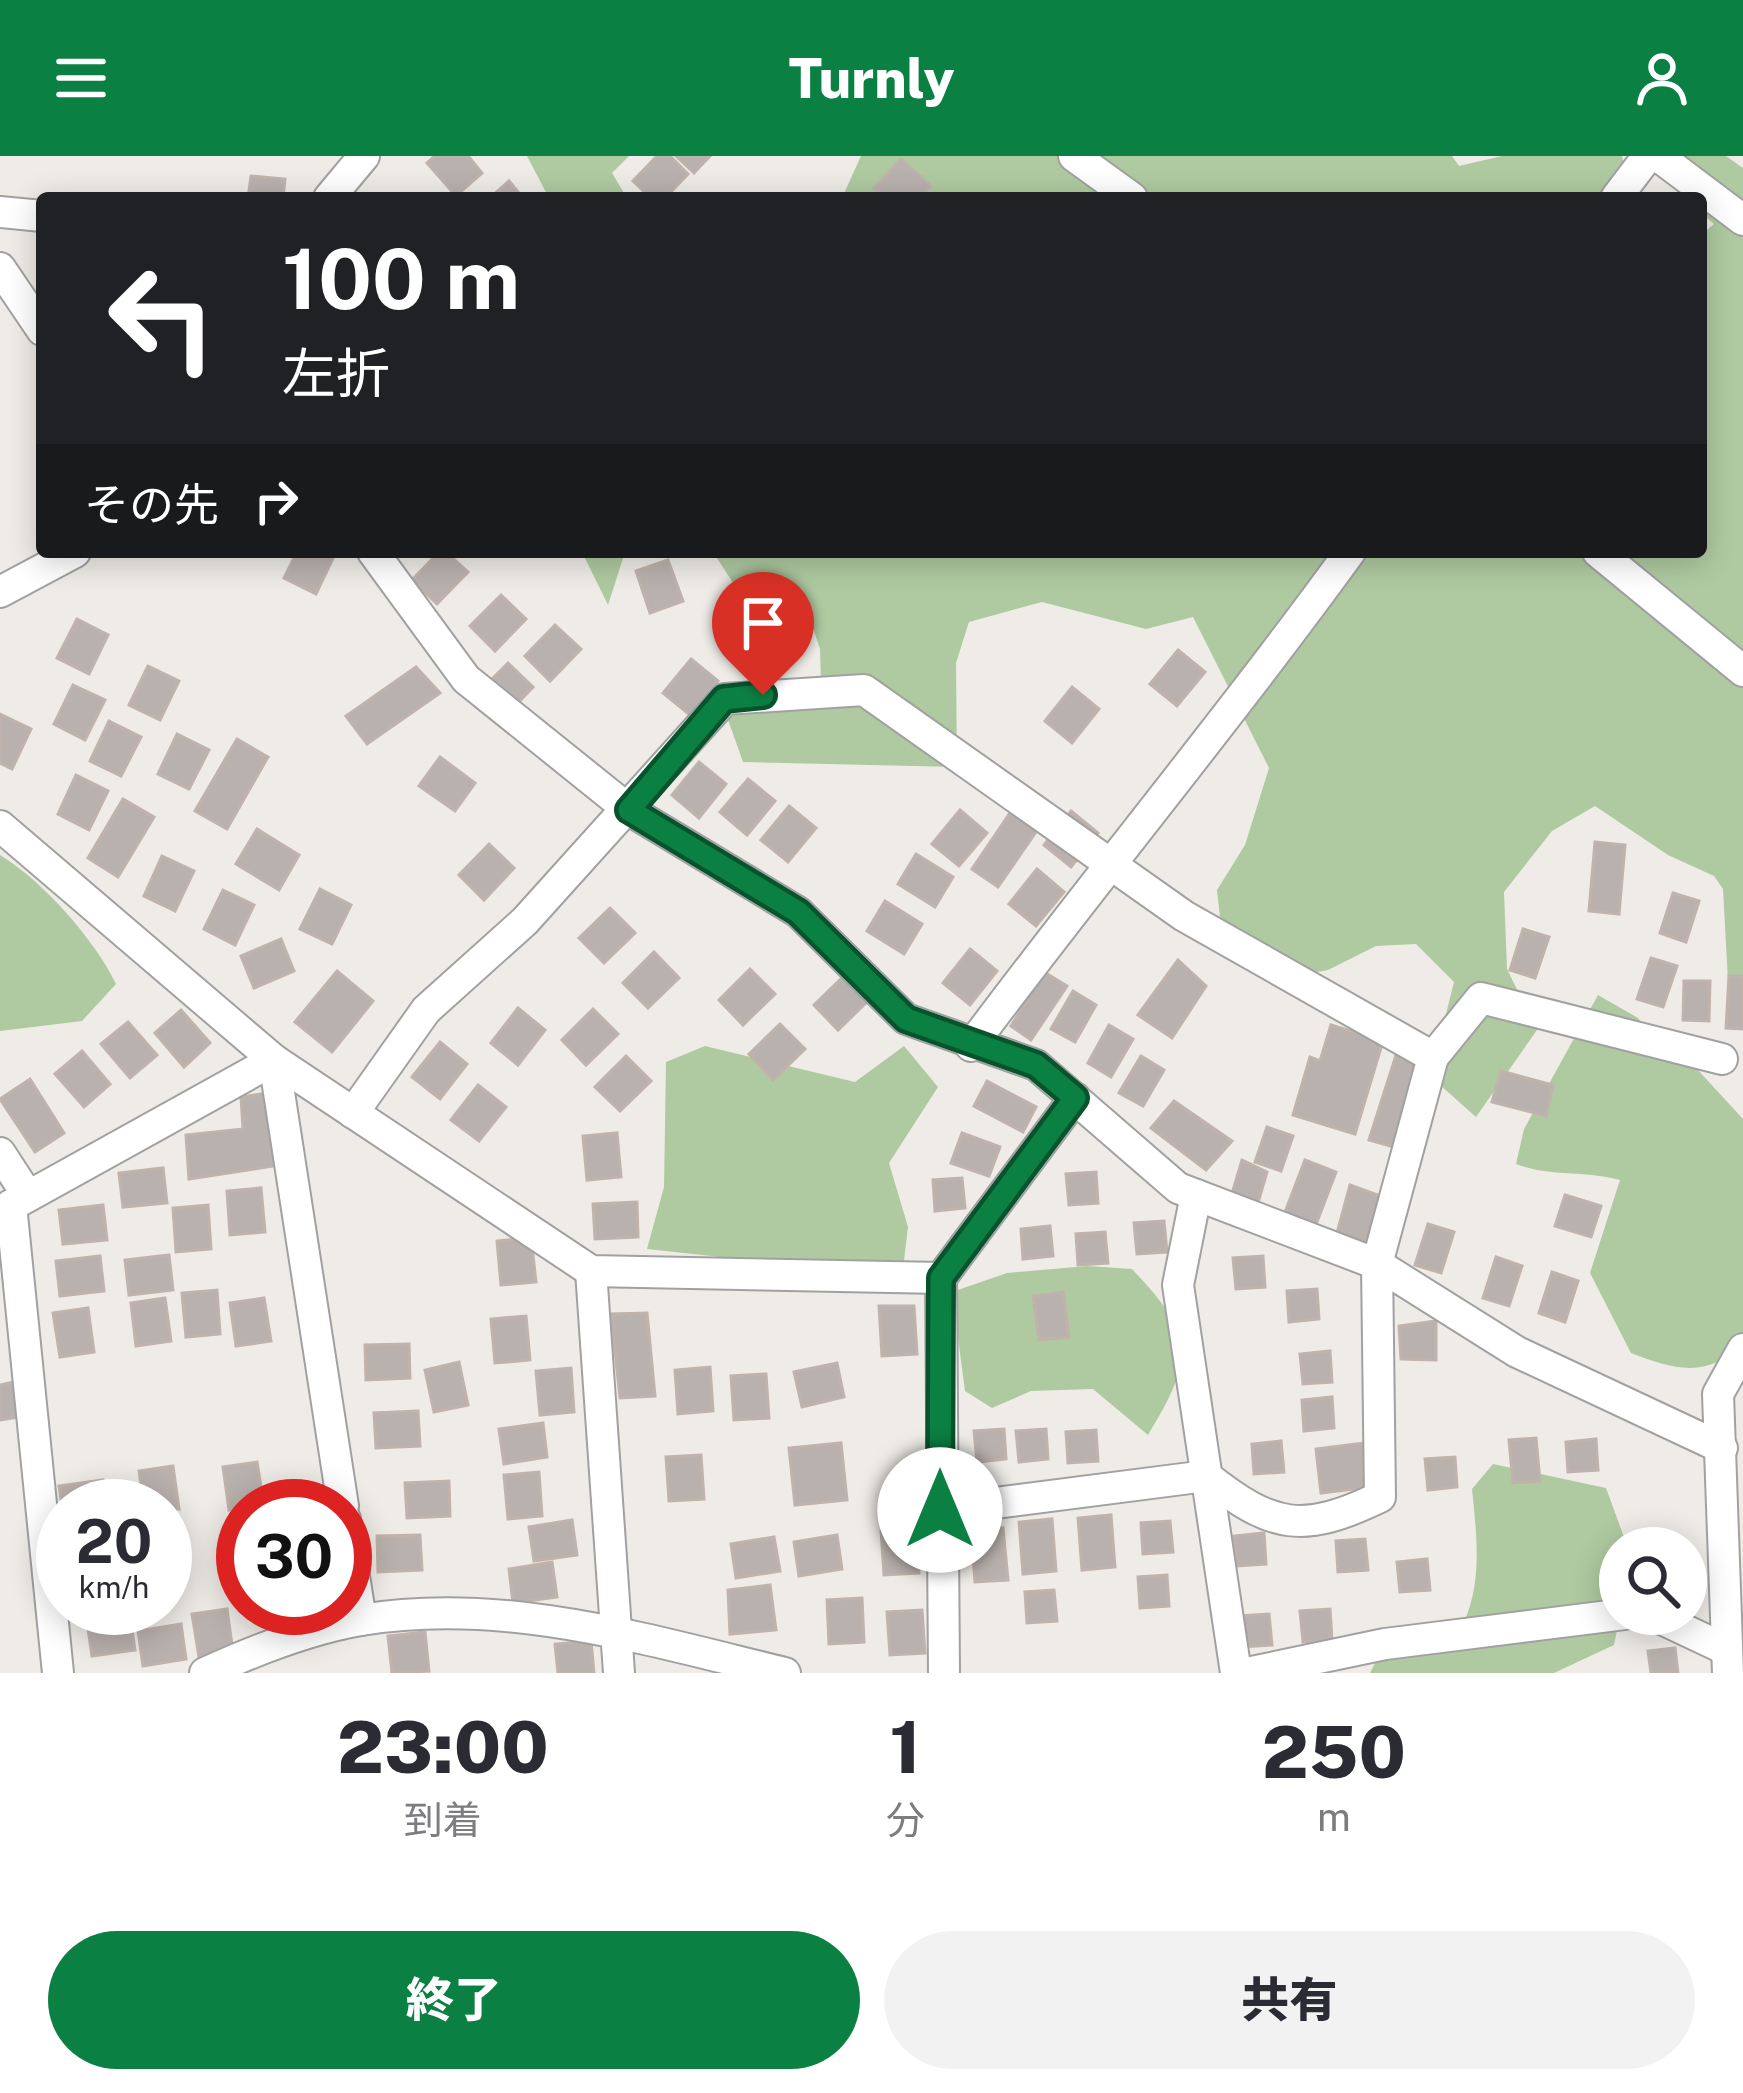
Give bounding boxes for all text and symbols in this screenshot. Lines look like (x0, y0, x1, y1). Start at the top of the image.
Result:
icon: menu (48, 45, 114, 111)
icon: person (1629, 45, 1695, 111)
text: Turnly (788, 47, 955, 110)
text: 100 m (282, 229, 520, 328)
icon: left (84, 240, 240, 396)
text: 左折 (282, 342, 390, 405)
icon: right (243, 468, 309, 534)
text: その先 (84, 478, 219, 531)
pin (712, 572, 814, 695)
icon: arrive (730, 590, 796, 656)
position arrow (877, 1447, 1003, 1573)
speed limit sign: 30 (216, 1479, 372, 1635)
text: 20 (76, 1506, 152, 1577)
map controls (1599, 1527, 1707, 1635)
button: search (1599, 1527, 1707, 1635)
text: km/h (79, 1569, 149, 1605)
text: 23:00 (337, 1705, 549, 1789)
text: 1 (889, 1705, 921, 1789)
text: 250 (1262, 1710, 1406, 1794)
text: m (1317, 1794, 1351, 1840)
text: 到着 (404, 1797, 482, 1843)
text: 分 (886, 1797, 925, 1843)
button: 終了 (48, 1931, 860, 2069)
button: 共有 (884, 1931, 1695, 2069)

